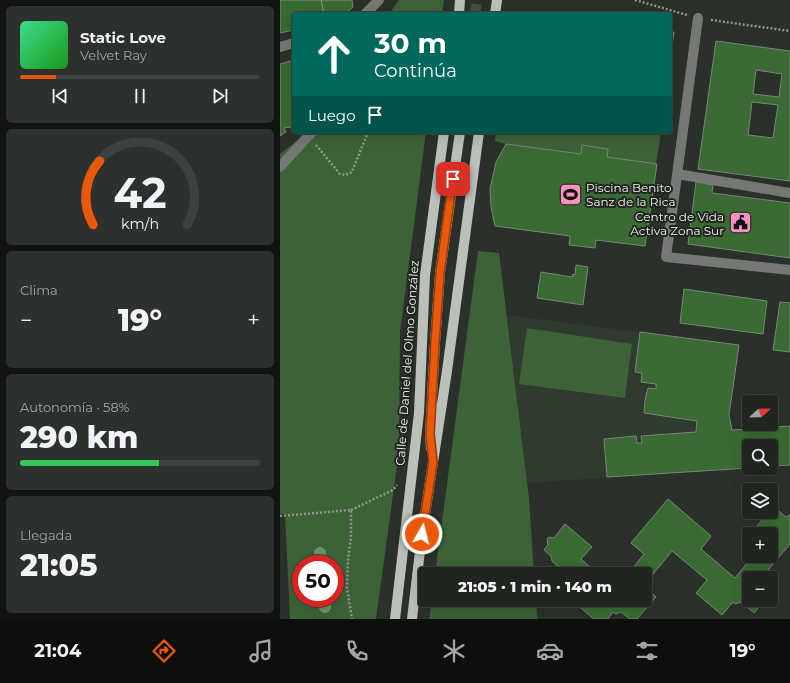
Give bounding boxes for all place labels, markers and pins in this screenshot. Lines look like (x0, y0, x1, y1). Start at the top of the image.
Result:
pin (436, 162, 470, 196)
place label: Piscina Benito Sanz de la Rica (586, 180, 676, 209)
sports icon: Piscina Benito Sanz de la Rica (558, 181, 584, 207)
place label: Centro de Vida Activa Zona Sur (630, 209, 724, 238)
public building icon: Centro de Vida Activa Zona Sur (727, 210, 753, 236)

